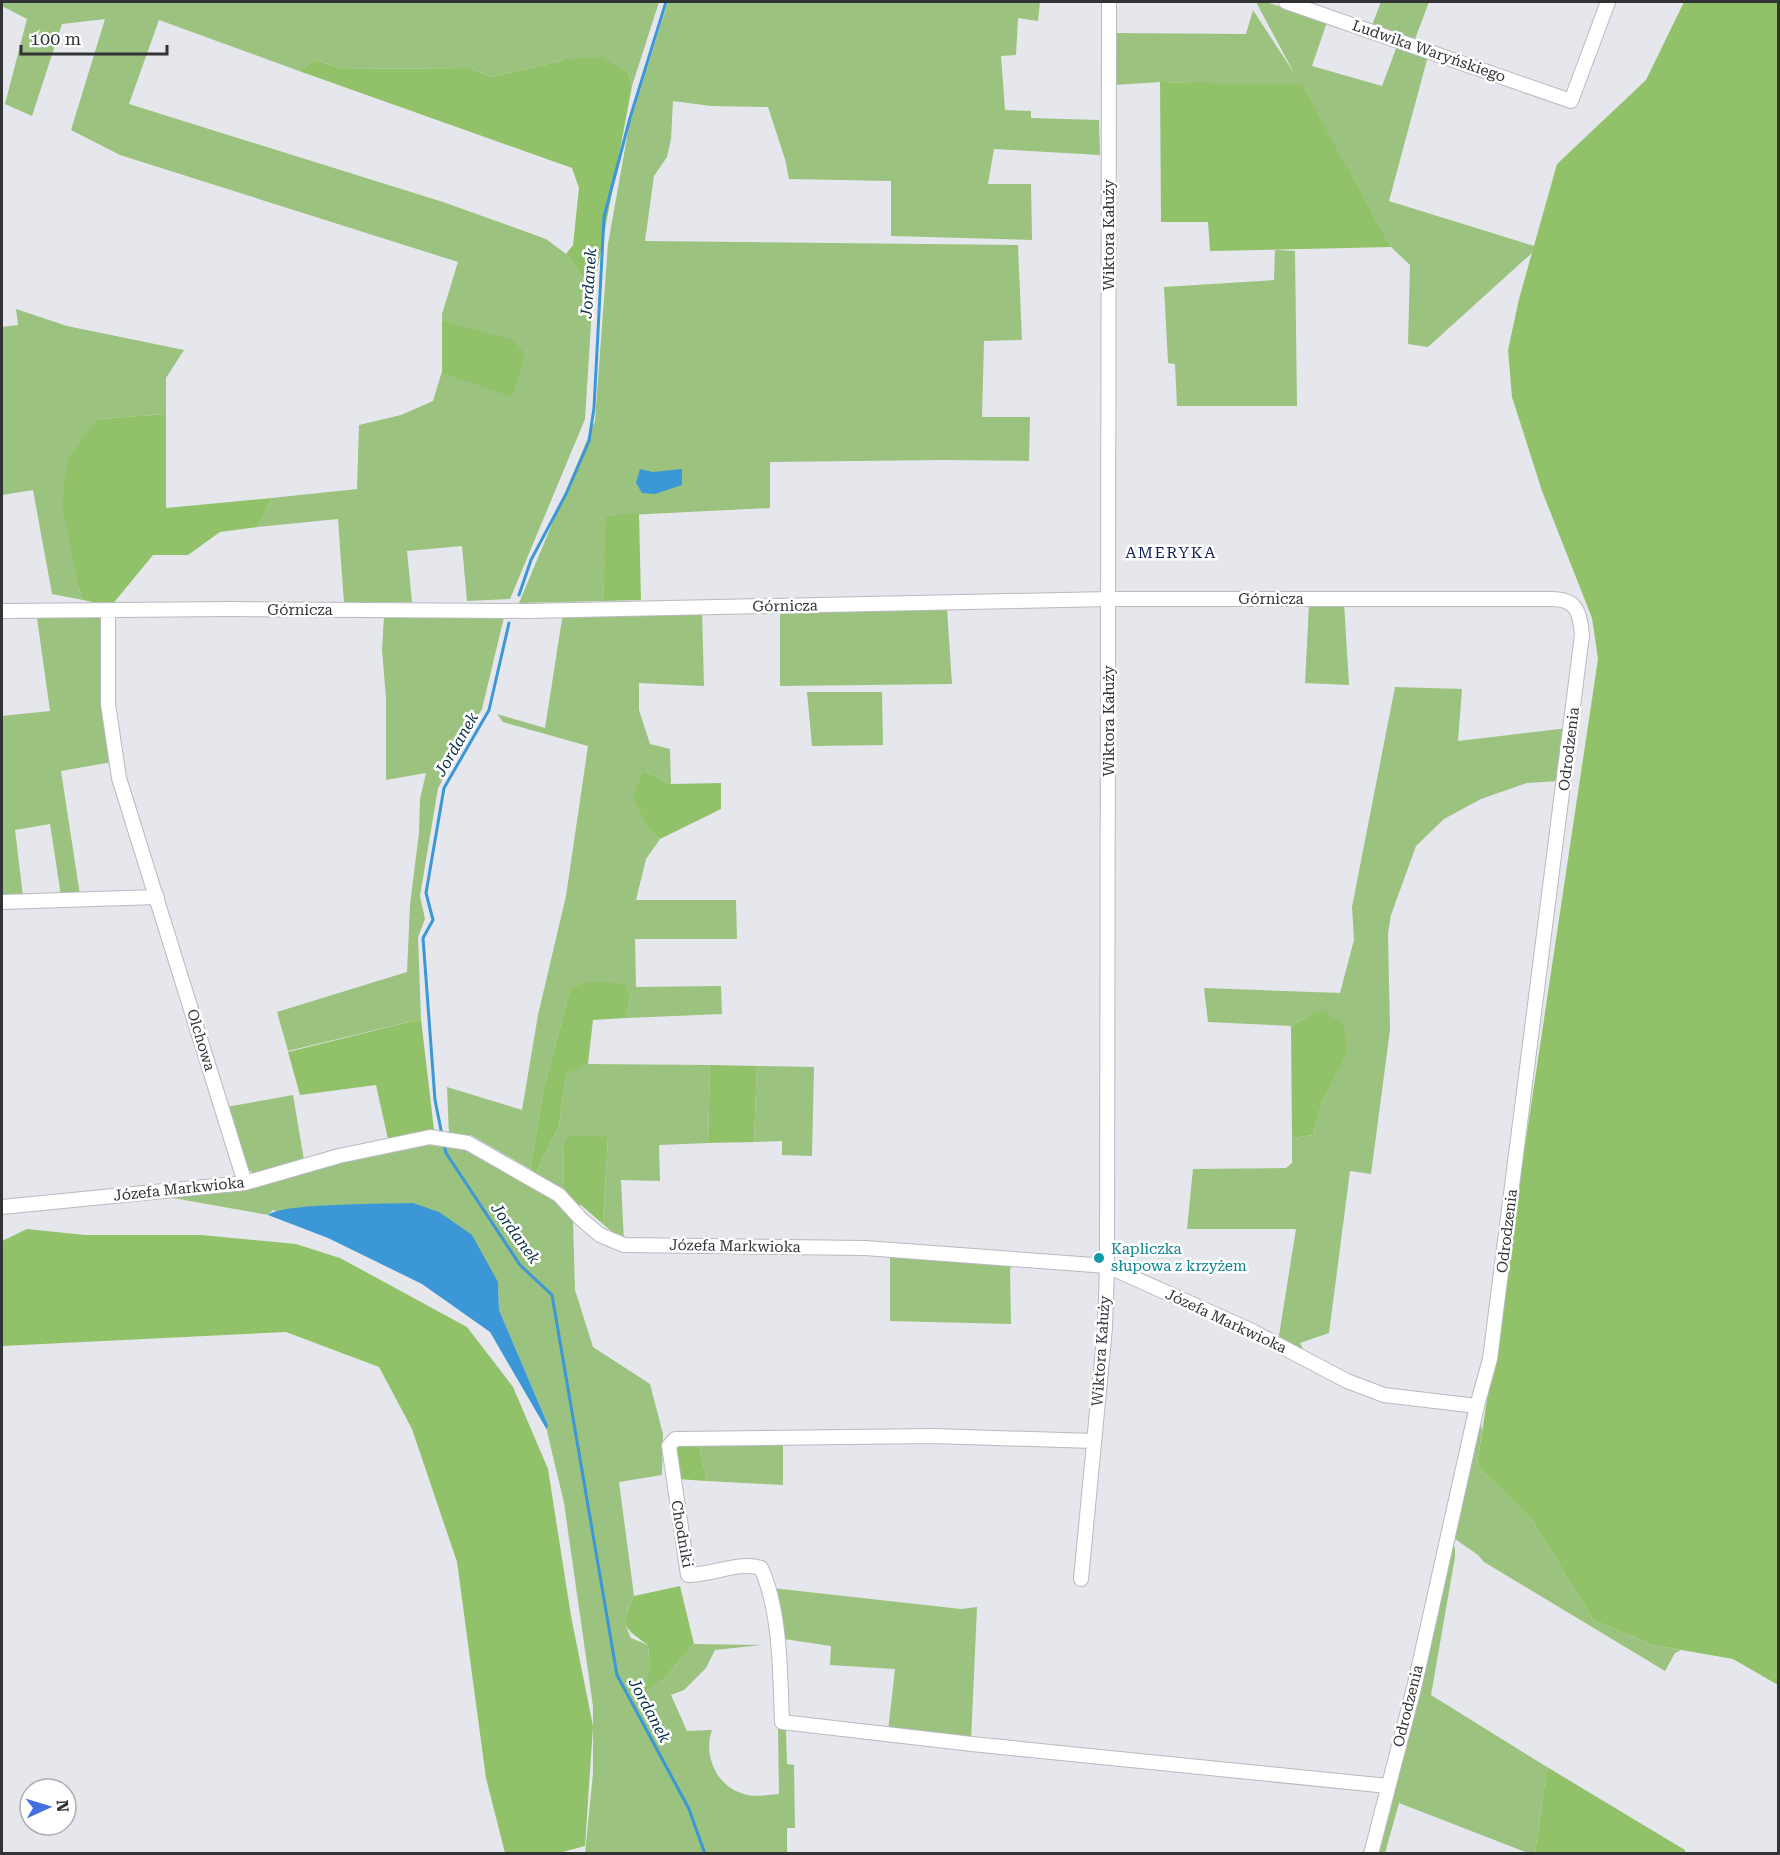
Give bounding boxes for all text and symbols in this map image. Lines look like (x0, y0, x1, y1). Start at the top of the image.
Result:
street label: Ludwika Waryńskiego (1350, 16, 1508, 86)
scale bar (21, 18, 166, 56)
text: 100 m (30, 28, 81, 49)
street label: Wiktora Kałuży (1100, 179, 1118, 291)
water label: Jordanek (576, 247, 600, 320)
district label: AMERYKA (1125, 543, 1217, 562)
street label: Górnicza (1238, 590, 1304, 608)
street label: Górnicza (752, 596, 818, 616)
street label: Górnicza (267, 601, 333, 619)
street label: Wiktora Kałuży (1100, 665, 1118, 777)
street label: Odrodzenia (1555, 706, 1583, 792)
water label: Jordanek (430, 709, 482, 780)
street label: Olchowa (183, 1007, 219, 1073)
street label: Józefa Markwioka (113, 1173, 245, 1205)
street label: Odrodzenia (1493, 1188, 1521, 1274)
water label: Jordanek (487, 1198, 544, 1268)
street label: Józefa Markwioka (669, 1236, 801, 1256)
place label: Kapliczka słupowa z krzyżem (1111, 1240, 1247, 1275)
marker: Kapliczka słupowa z krzyżem (1092, 1251, 1106, 1265)
street label: Józefa Markwioka (1163, 1285, 1289, 1357)
street label: Wiktora Kałuży (1088, 1295, 1114, 1407)
street label: Chodniki (667, 1499, 697, 1569)
street label: Odrodzenia (1389, 1663, 1427, 1749)
water label: Jordanek (624, 1674, 675, 1746)
north arrow (18, 1777, 78, 1837)
text: N (53, 1799, 72, 1813)

